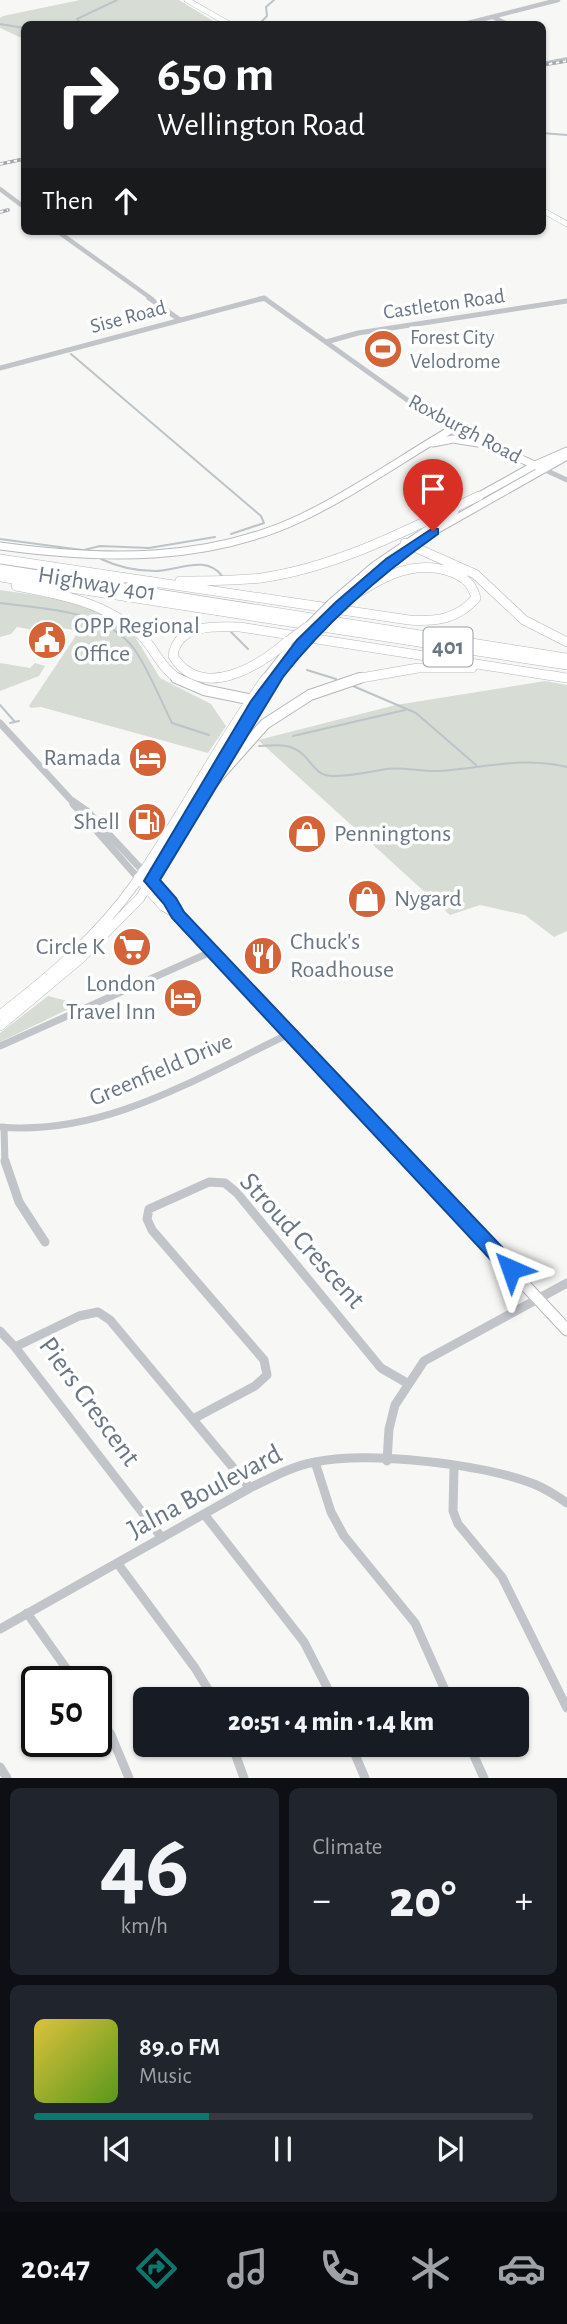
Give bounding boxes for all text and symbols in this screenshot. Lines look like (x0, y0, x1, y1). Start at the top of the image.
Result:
icon: right (42, 49, 133, 140)
text: 650 m (157, 51, 274, 100)
text: Wellington Road (157, 109, 365, 141)
icon: ahead (107, 182, 145, 220)
text: Then (42, 188, 93, 214)
street label: Castleton Road (382, 285, 506, 323)
street label: Sise Road (88, 297, 168, 337)
place label: Forest City Velodrome (410, 327, 500, 372)
sports icon: Forest City Velodrome (362, 328, 404, 370)
street label: Roxburgh Road (405, 391, 525, 468)
pin (403, 459, 463, 531)
icon: arrive (414, 470, 452, 508)
street label: Highway 401 (36, 563, 158, 605)
place label: OPP Regional Office (74, 614, 200, 666)
public building icon: OPP Regional Office (26, 619, 68, 661)
road number: 401 (424, 628, 472, 666)
hotel icon: Ramada (127, 737, 169, 779)
place label: Ramada (44, 746, 121, 770)
fuel station icon: Shell (126, 801, 168, 843)
place label: Shell (74, 810, 120, 834)
shop icon: Penningtons (286, 813, 328, 855)
place label: Penningtons (334, 822, 451, 846)
shop icon: Nygard (346, 878, 388, 920)
place label: Nygard (394, 887, 462, 911)
supermarket icon: Circle K (111, 926, 153, 968)
place label: Chuck's Roadhouse (290, 930, 394, 982)
place label: Circle K (36, 935, 106, 959)
restaurant icon: Chuck's Roadhouse (242, 935, 284, 977)
place label: London Travel Inn (66, 972, 156, 1024)
hotel icon: London Travel Inn (162, 977, 204, 1019)
street label: Greenfield Drive (86, 1029, 236, 1111)
street label: Stroud Crescent (234, 1168, 370, 1314)
position arrow (474, 1232, 548, 1306)
street label: Piers Crescent (33, 1332, 145, 1472)
street label: Jalna Boulevard (123, 1440, 287, 1544)
speed limit sign: 50 (21, 1666, 112, 1757)
text: 20:51 · 4 min · 1.4 km (228, 1709, 434, 1735)
text: 46 (99, 1822, 189, 1913)
text: Climate (313, 1836, 382, 1859)
text: 20° (389, 1874, 456, 1926)
text: − (313, 1882, 331, 1920)
text: + (515, 1882, 533, 1920)
text: km/h (121, 1915, 168, 1938)
text: 89.0 FM (139, 2034, 220, 2060)
text: Music (139, 2065, 191, 2088)
icon: previous (98, 2130, 136, 2168)
icon: pause (264, 2130, 302, 2168)
icon: next (431, 2130, 469, 2168)
icon: directions (132, 2244, 181, 2293)
icon: music (223, 2244, 272, 2293)
icon: phone (315, 2244, 364, 2293)
icon: climate (406, 2244, 455, 2293)
icon: car (497, 2244, 546, 2293)
text: 20:47 (21, 2252, 90, 2284)

